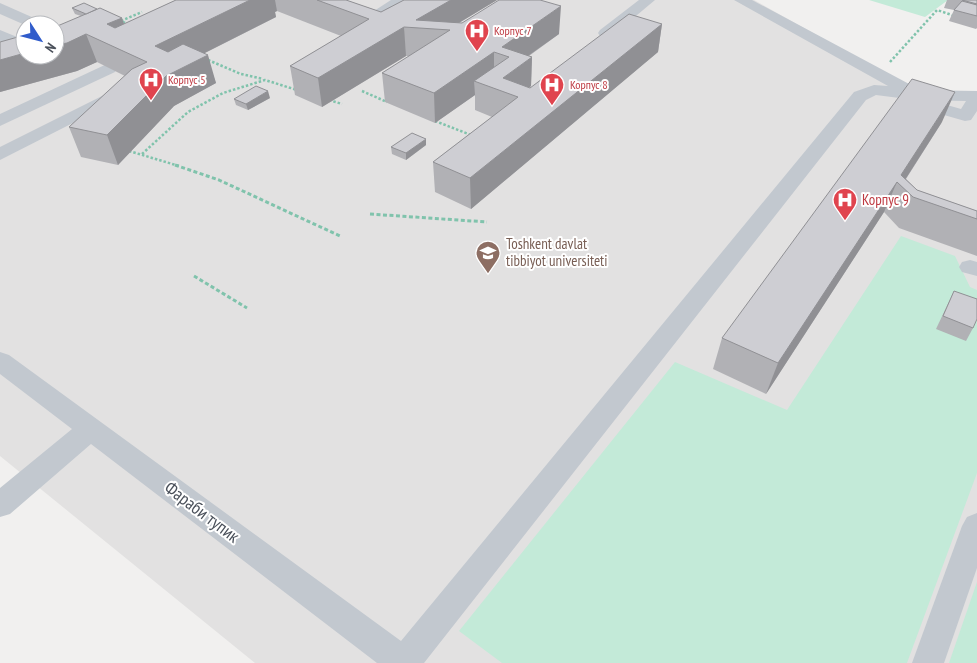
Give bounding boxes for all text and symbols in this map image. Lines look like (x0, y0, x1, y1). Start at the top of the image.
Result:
north arrow (15, 15, 65, 65)
hospital icon: Корпус 7 (464, 18, 490, 52)
place label: Корпус 7 (494, 23, 532, 38)
text: N (41, 39, 60, 56)
hospital icon: Корпус 5 (138, 67, 164, 101)
place label: Корпус 5 (168, 72, 206, 87)
hospital icon: Корпус 8 (539, 72, 565, 106)
place label: Корпус 8 (570, 77, 608, 92)
hospital icon: Корпус 9 (832, 187, 858, 221)
place label: Корпус 9 (862, 190, 909, 209)
place label: Toshkent davlat tibbiyot universiteti (506, 234, 607, 270)
school or university icon: Toshkent davlat tibbiyot universiteti (475, 240, 501, 274)
street label: Фараби тупик (160, 476, 244, 547)

